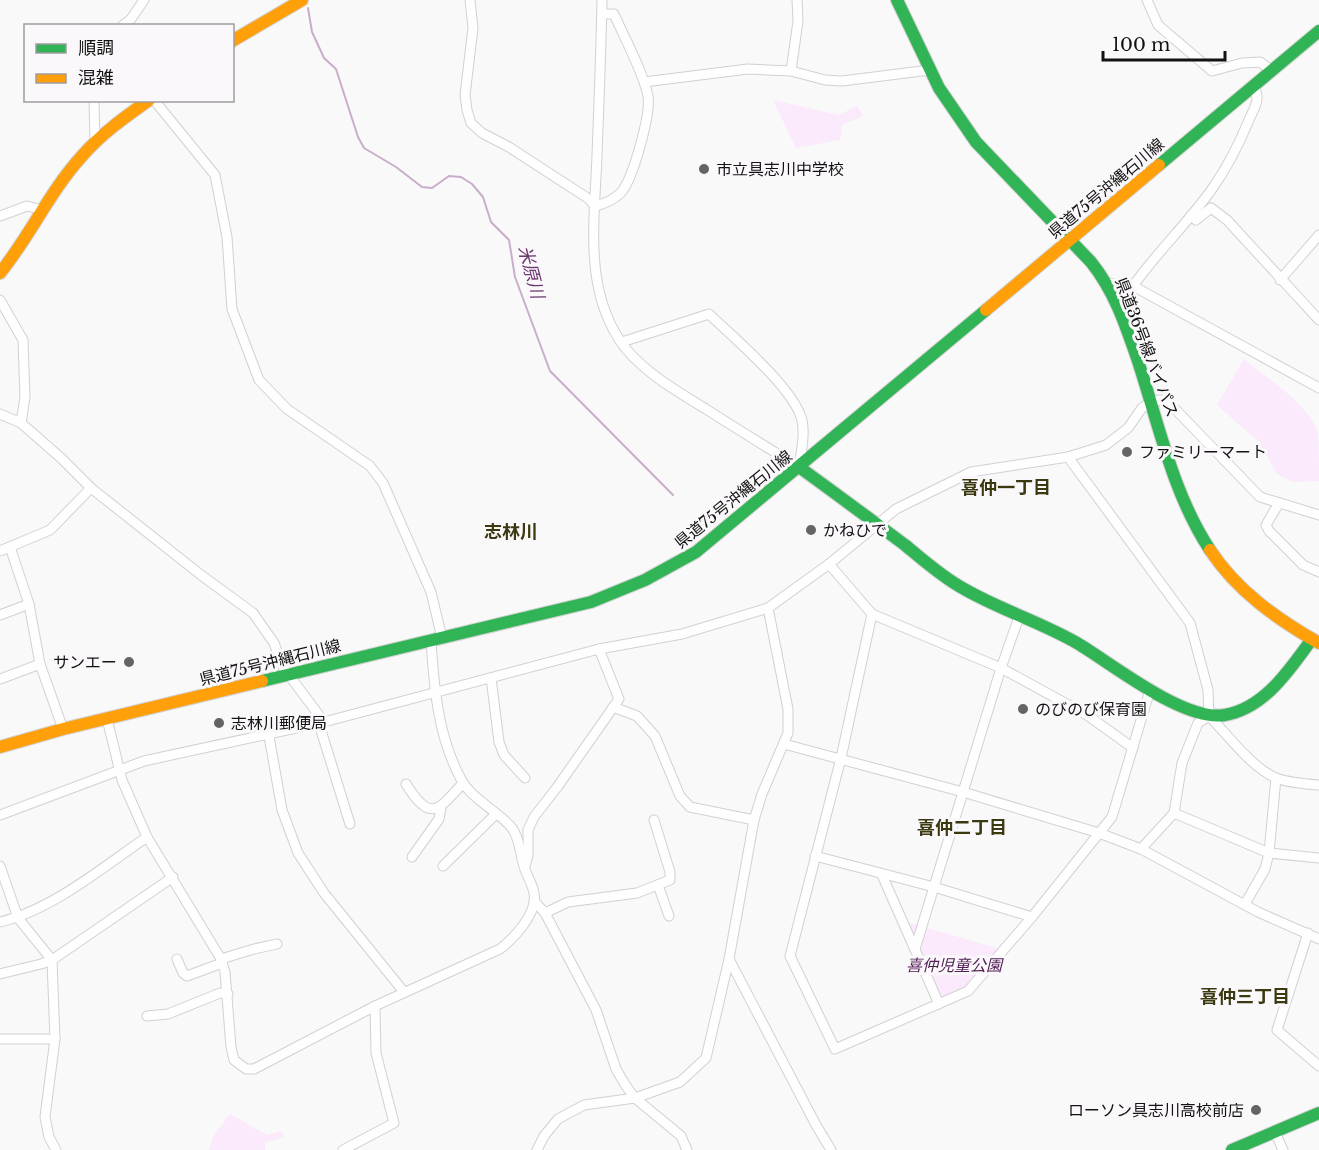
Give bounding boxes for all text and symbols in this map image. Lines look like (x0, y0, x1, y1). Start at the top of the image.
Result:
legend (24, 24, 234, 102)
scale bar (1103, 24, 1224, 62)
text: 100 m (1112, 34, 1170, 56)
text: 順調 (78, 37, 114, 59)
text: 混雑 (78, 67, 114, 89)
street label: 県道75号沖縄石川線 (1044, 134, 1168, 242)
place label: 市立具志川中学校 (716, 159, 844, 179)
marker: 市立具志川中学校 (697, 162, 711, 176)
water label: 米原川 (513, 243, 549, 303)
street label: 県道36号線バイパス (1111, 274, 1183, 420)
place label: ファミリーマート (1139, 442, 1267, 462)
marker: ファミリーマート (1120, 445, 1134, 459)
street label: 県道75号沖縄石川線 (670, 446, 796, 552)
district label: 喜仲一丁目 (961, 477, 1051, 499)
place label: かねひで (823, 520, 887, 540)
district label: 志林川 (484, 521, 538, 543)
marker: かねひで (804, 523, 818, 537)
street label: 県道75号沖縄石川線 (197, 635, 343, 689)
place label: サンエー (53, 652, 117, 672)
marker: サンエー (122, 655, 136, 669)
place label: のびのび保育園 (1035, 699, 1147, 719)
marker: のびのび保育園 (1016, 702, 1030, 716)
place label: 志林川郵便局 (231, 713, 327, 733)
marker: 志林川郵便局 (212, 716, 226, 730)
district label: 喜仲二丁目 (917, 817, 1007, 839)
park label: 喜仲児童公園 (906, 955, 1004, 975)
district label: 喜仲三丁目 (1200, 986, 1290, 1008)
place label: ローソン具志川高校前店 (1068, 1100, 1244, 1120)
marker: ローソン具志川高校前店 (1249, 1103, 1263, 1117)

